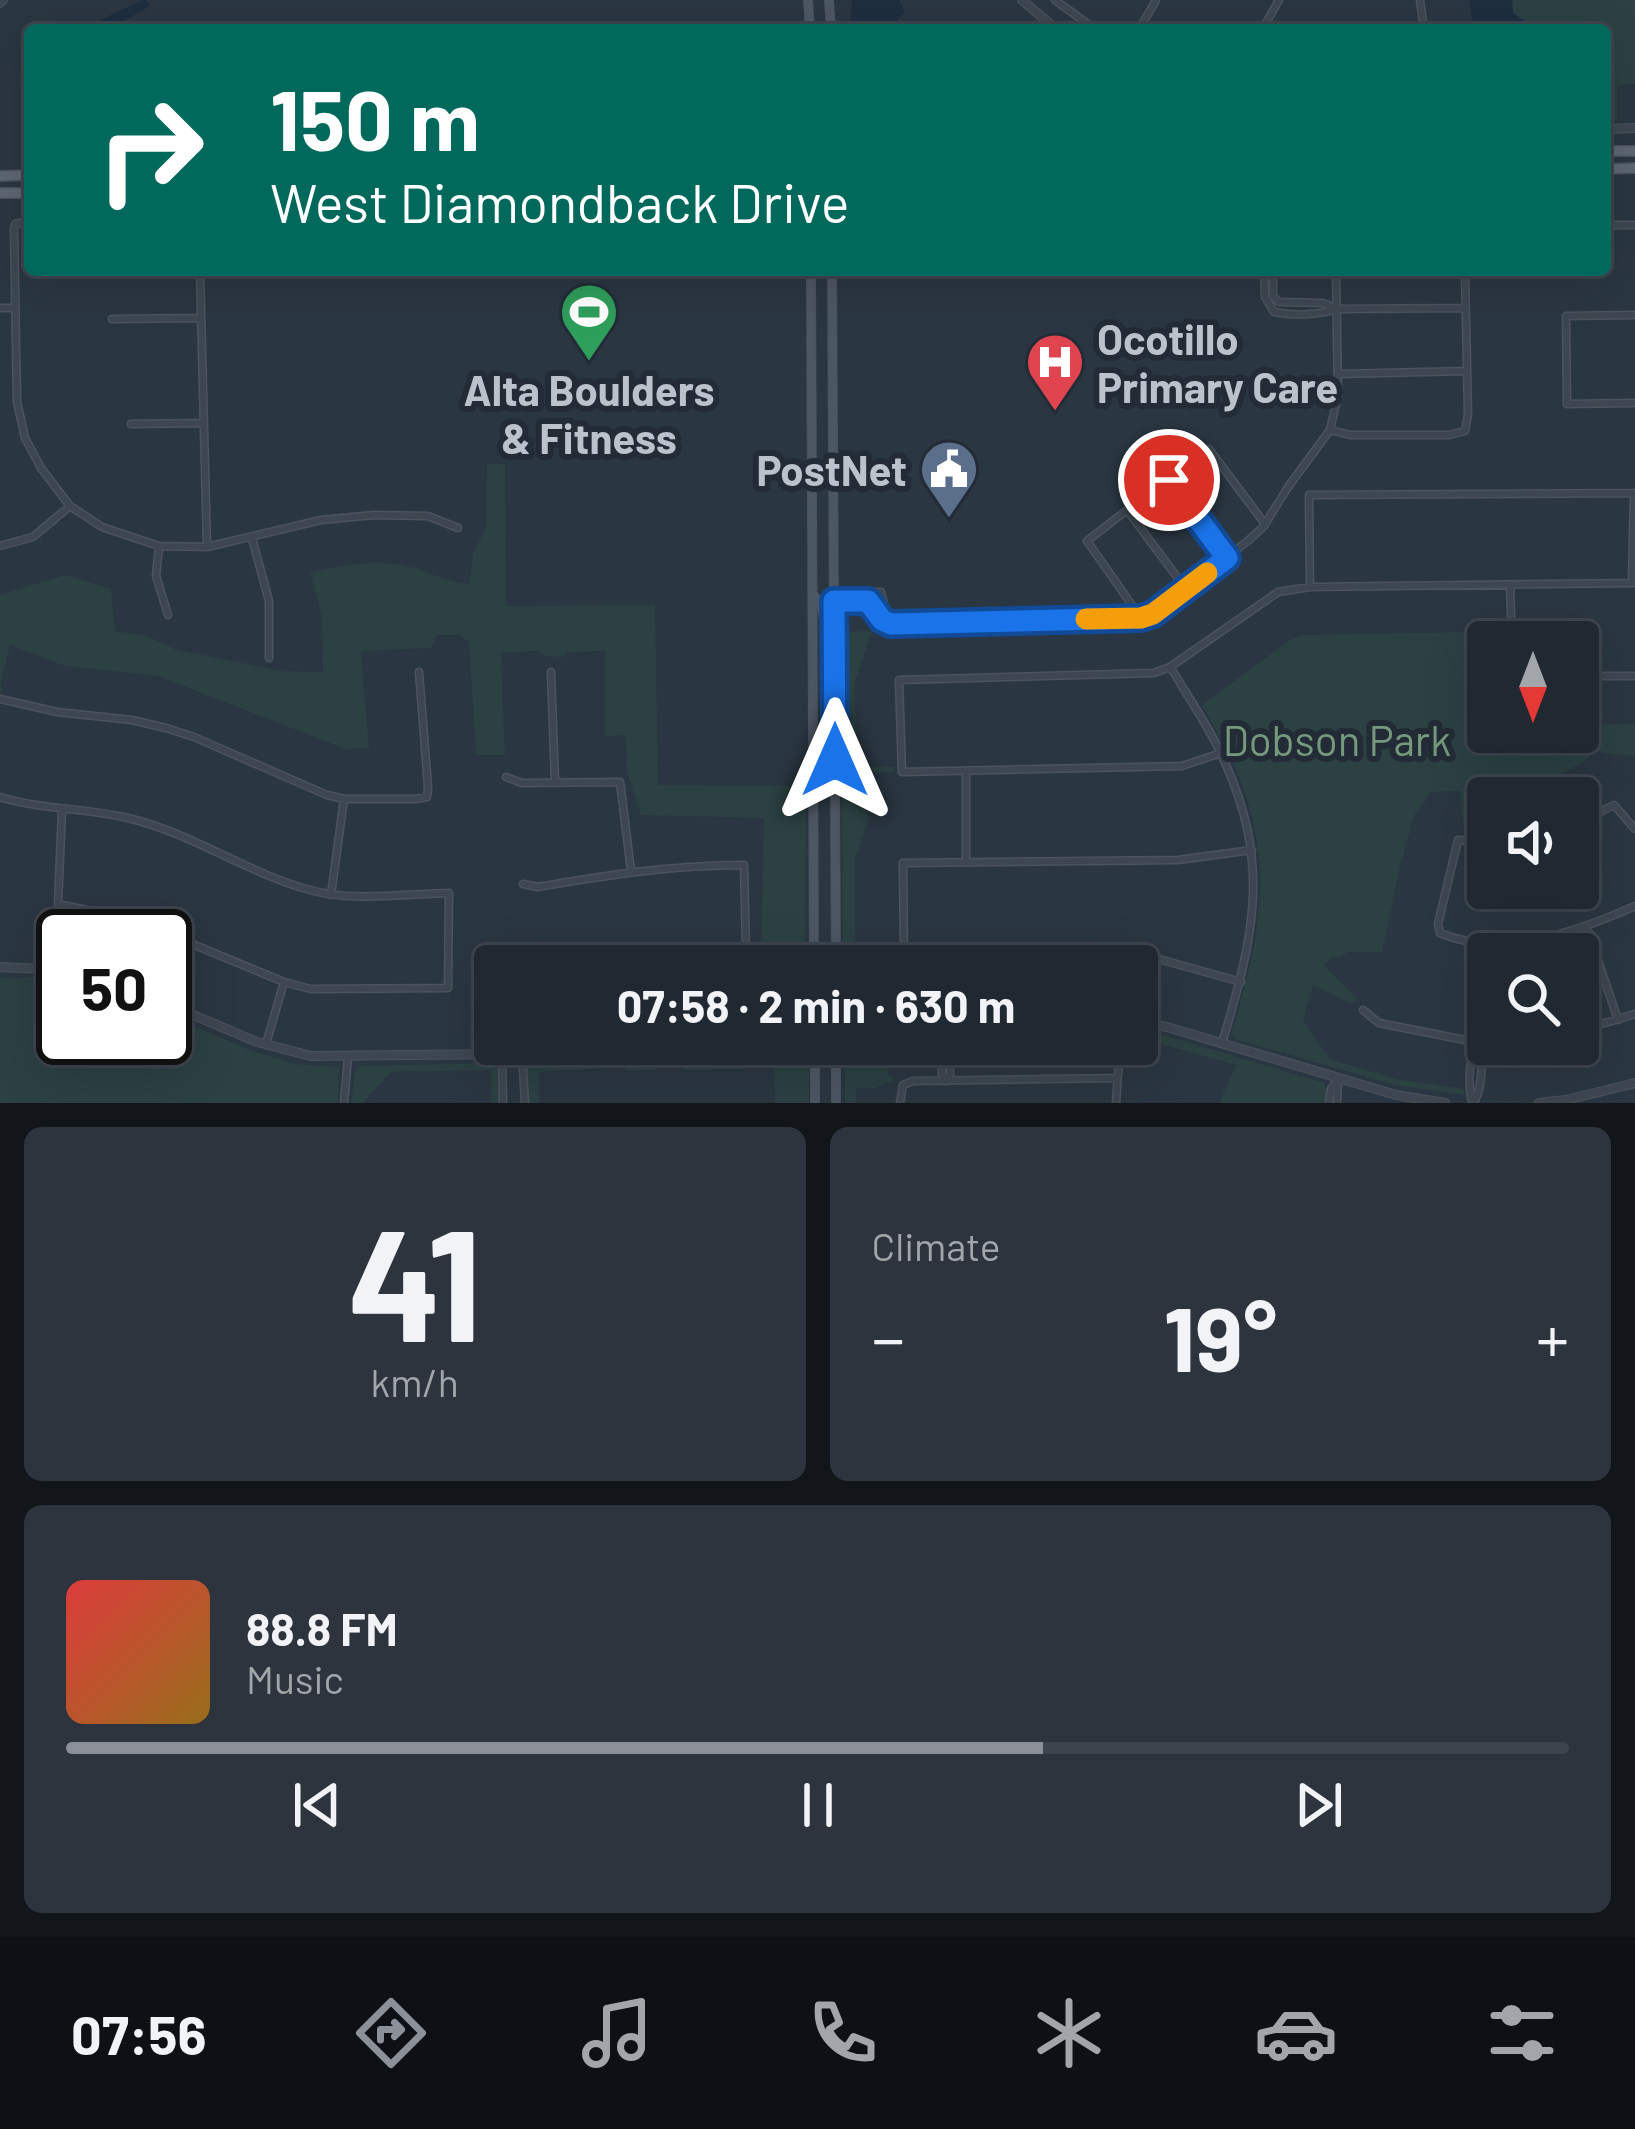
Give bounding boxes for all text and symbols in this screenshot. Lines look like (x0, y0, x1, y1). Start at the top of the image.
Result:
text: 150 m (270, 67, 480, 168)
icon: right (72, 72, 228, 228)
text: West Diamondback Drive (270, 169, 849, 234)
sports icon: Alta Boulders & Fitness (558, 281, 620, 363)
place label: Ocotillo Primary Care (1097, 313, 1338, 412)
hospital icon: Ocotillo Primary Care (1024, 331, 1086, 413)
place label: Alta Boulders & Fitness (463, 364, 715, 462)
pin (1118, 429, 1220, 531)
public building icon: PostNet (918, 438, 980, 520)
place label: PostNet (756, 444, 907, 494)
icon: arrive (1136, 447, 1202, 513)
north arrow (1467, 621, 1599, 753)
map controls (1467, 621, 1599, 1065)
position arrow (772, 697, 898, 823)
park label: Dobson Park (1223, 714, 1451, 764)
button: sound (1467, 777, 1599, 909)
speed limit sign: 50 (36, 909, 192, 1065)
button: search (1467, 933, 1599, 1065)
text: 07:58 · 2 min · 630 m (617, 978, 1015, 1032)
text: 41 (347, 1186, 482, 1373)
text: Climate (872, 1222, 1001, 1269)
text: 19° (1164, 1282, 1277, 1390)
text: − (872, 1297, 905, 1376)
text: + (1536, 1297, 1569, 1376)
text: km/h (371, 1358, 459, 1405)
text: 88.8 FM (246, 1601, 398, 1655)
text: Music (246, 1655, 344, 1702)
icon: previous (284, 1772, 350, 1838)
icon: pause (785, 1772, 851, 1838)
icon: next (1286, 1772, 1352, 1838)
icon: directions (349, 1991, 433, 2075)
icon: music (575, 1991, 659, 2075)
icon: phone (801, 1991, 885, 2075)
icon: climate (1027, 1991, 1111, 2075)
icon: car (1254, 1991, 1338, 2075)
icon: filters (1480, 1991, 1564, 2075)
text: 07:56 (71, 2001, 206, 2066)

